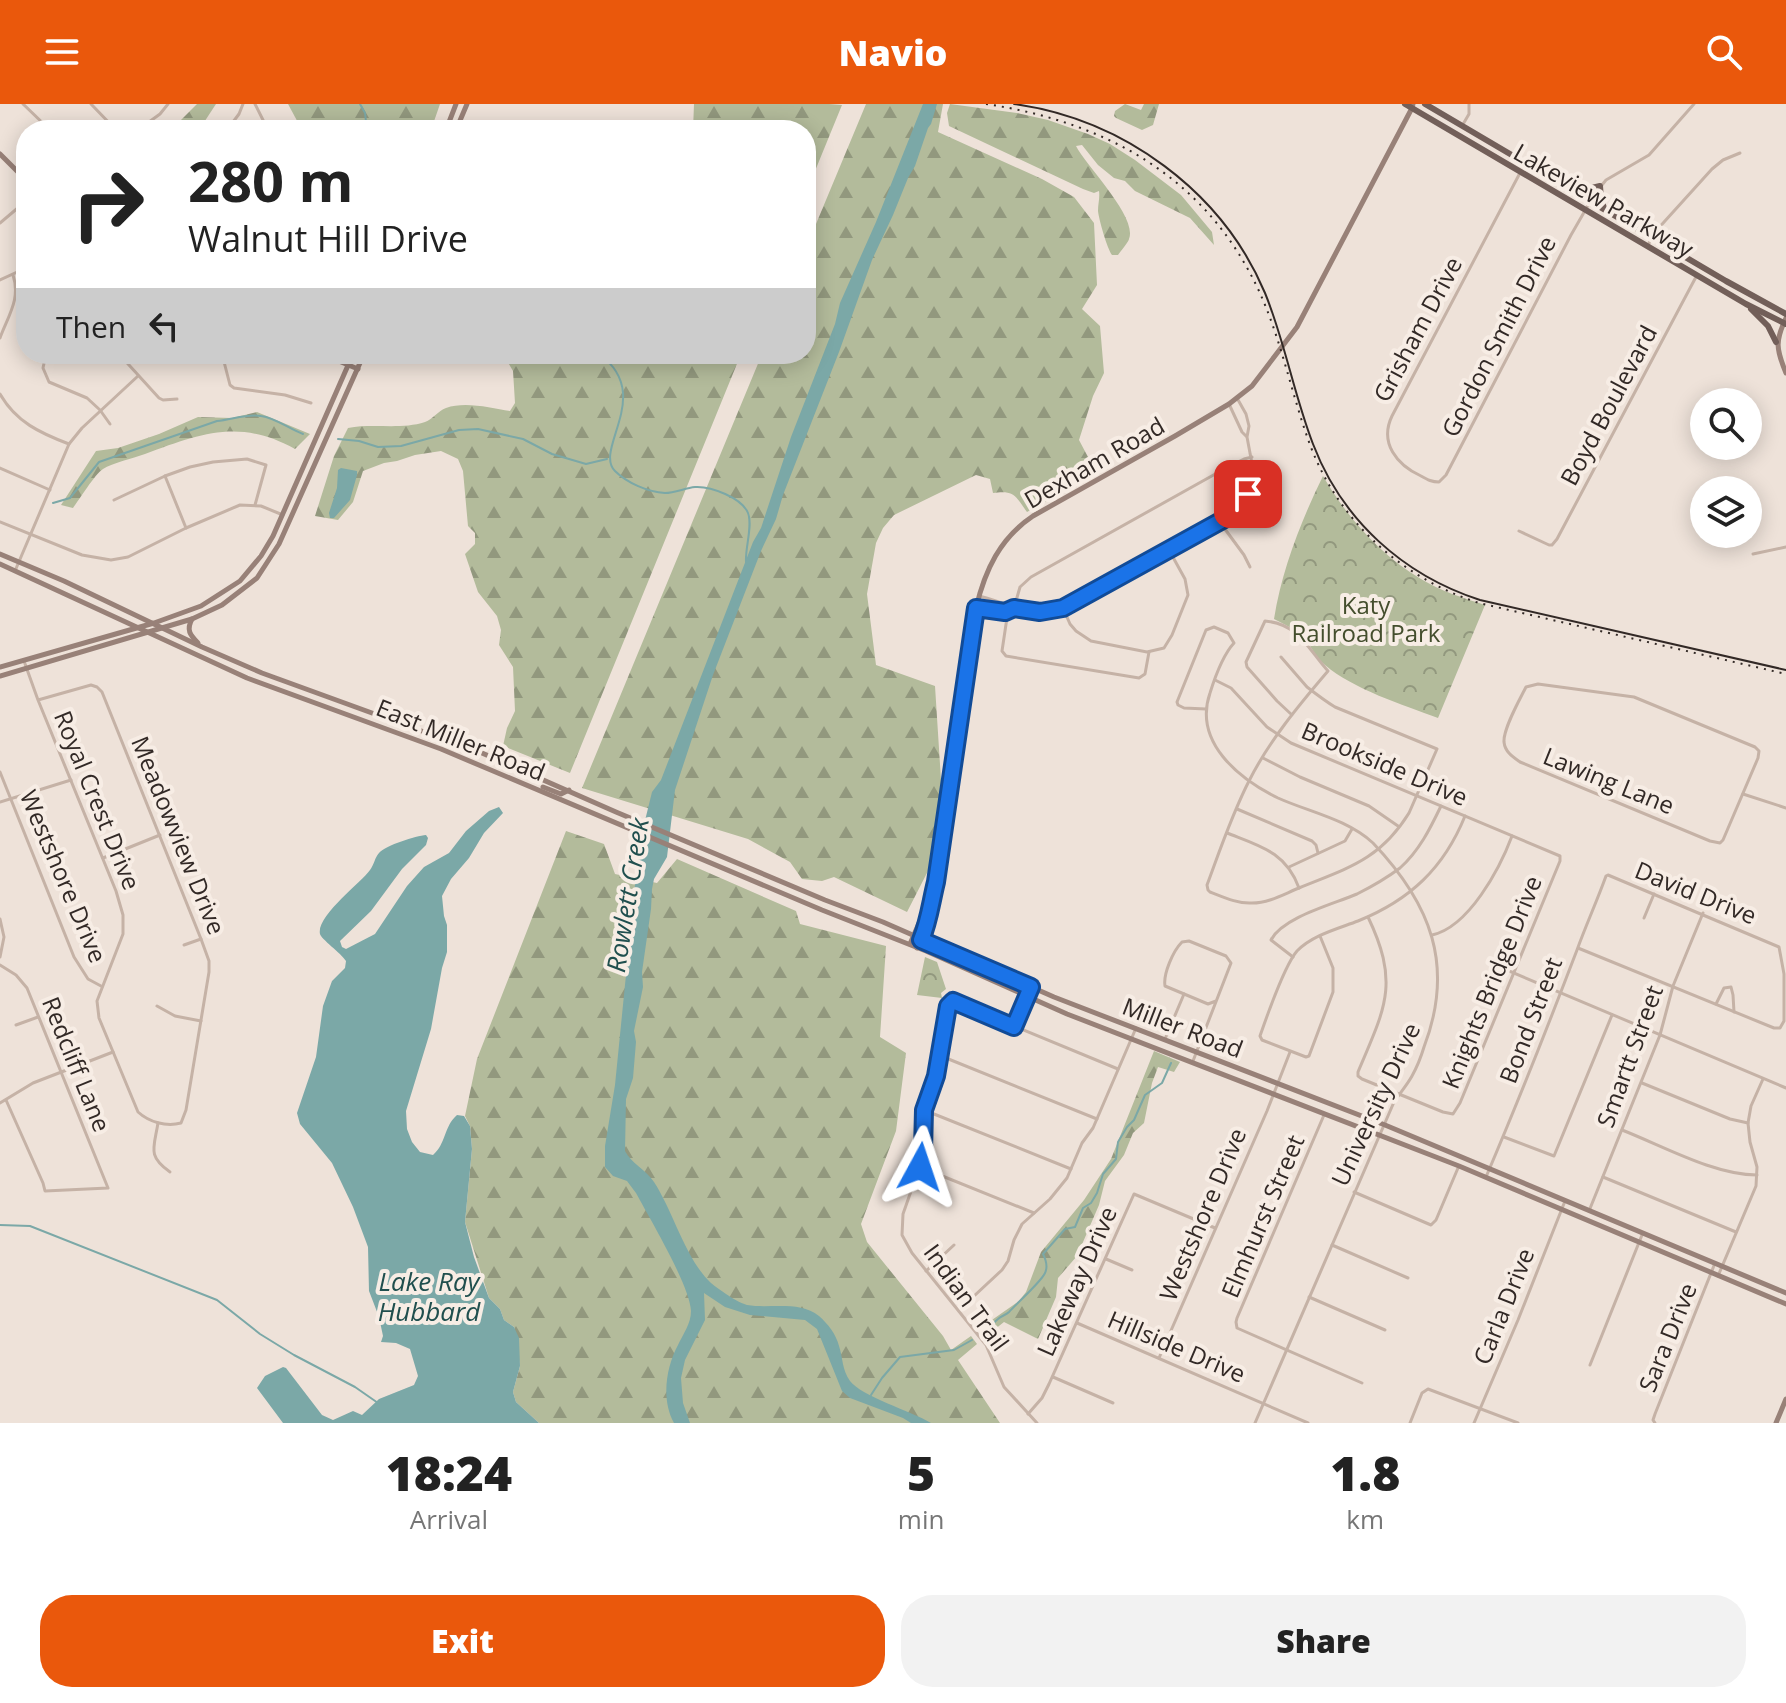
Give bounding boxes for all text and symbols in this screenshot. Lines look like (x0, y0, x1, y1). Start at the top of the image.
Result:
text: Navio (838, 28, 948, 77)
icon: menu (40, 30, 84, 74)
icon: search (1702, 30, 1746, 74)
street label: Lakeview Parkway (1508, 135, 1701, 265)
text: 280 m (188, 142, 354, 218)
icon: right (56, 152, 160, 256)
text: Walnut Hill Drive (188, 214, 468, 263)
street label: Gordon Smith Drive (1433, 230, 1563, 442)
street label: Grisham Drive (1365, 251, 1469, 407)
icon: left (142, 304, 186, 348)
text: Then (56, 306, 126, 347)
street label: Boyd Boulevard (1552, 319, 1664, 491)
map controls (1690, 388, 1762, 548)
button: search (1690, 388, 1762, 460)
street label: Dexham Road (1018, 408, 1170, 516)
pin (1214, 460, 1282, 528)
icon: arrive (1226, 472, 1270, 516)
button: layers (1690, 476, 1762, 548)
park label: Katy Railroad Park (1292, 588, 1441, 649)
street label: East Miller Road (372, 690, 550, 788)
street label: Royal Crest Drive (47, 706, 149, 894)
street label: Brookside Drive (1297, 713, 1473, 813)
street label: Meadowview Drive (124, 731, 234, 939)
street label: Lawing Lane (1539, 739, 1679, 821)
street label: Westshore Drive (13, 785, 115, 967)
water label: Rowlett Creek (597, 814, 657, 975)
street label: David Drive (1630, 853, 1762, 931)
street label: Knights Bridge Drive (1433, 871, 1549, 1093)
street label: Bond Street (1491, 952, 1569, 1088)
street label: Smartt Street (1588, 980, 1670, 1132)
street label: Miller Road (1118, 989, 1248, 1065)
street label: Redcliff Lane (35, 992, 119, 1136)
street label: University Drive (1323, 1017, 1427, 1191)
street label: Westshore Drive (1151, 1123, 1253, 1305)
position arrow (878, 1125, 962, 1209)
street label: Elmhurst Street (1213, 1129, 1311, 1303)
street label: Lakeway Drive (1028, 1201, 1124, 1361)
street label: Indian Trail (917, 1237, 1017, 1357)
street label: Carla Drive (1465, 1243, 1541, 1369)
water label: Lake Ray Hubbard (378, 1263, 482, 1329)
street label: Sara Drive (1630, 1278, 1704, 1396)
street label: Hillside Drive (1103, 1302, 1251, 1390)
text: 18:24 (386, 1440, 512, 1505)
text: 5 (907, 1440, 935, 1505)
text: 1.8 (1330, 1440, 1400, 1505)
text: Arrival (410, 1501, 488, 1537)
text: min (898, 1501, 944, 1537)
text: km (1346, 1501, 1384, 1537)
button: Exit (40, 1595, 885, 1687)
button: Share (901, 1595, 1746, 1687)

